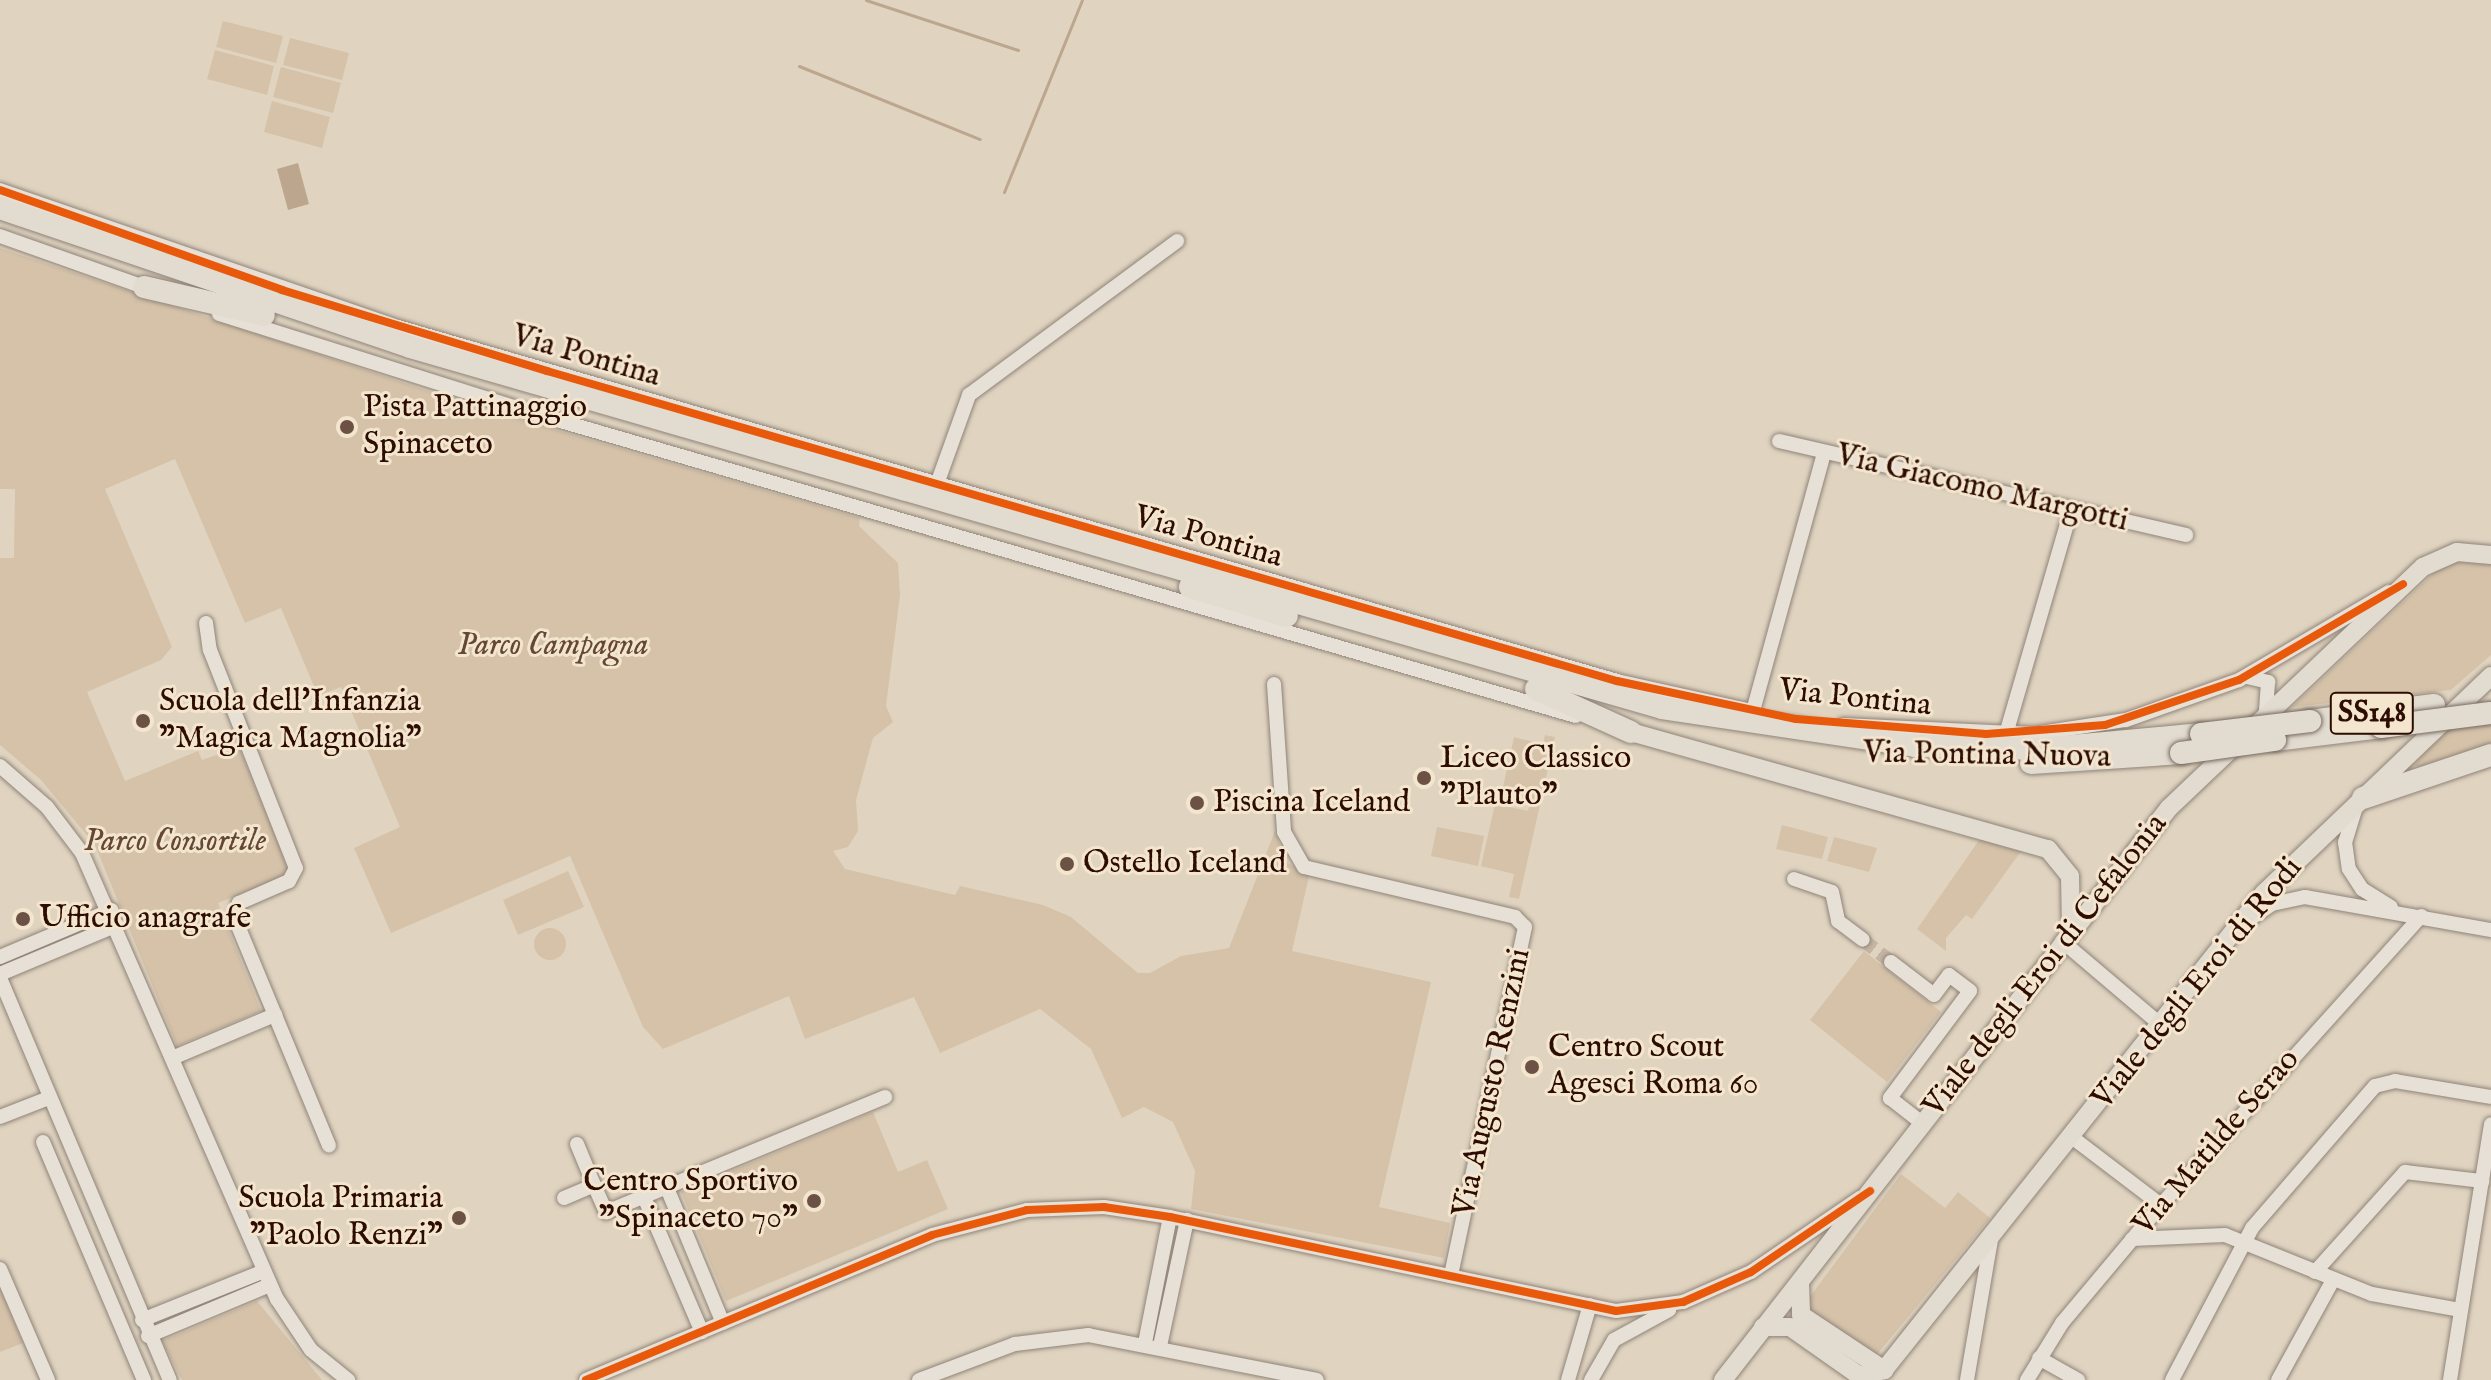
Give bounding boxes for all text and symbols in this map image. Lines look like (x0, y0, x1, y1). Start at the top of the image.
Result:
street label: Via Pontina (507, 318, 665, 396)
place label: Pista Pattinaggio Spinaceto (363, 390, 587, 465)
marker: Pista Pattinaggio Spinaceto (338, 418, 356, 436)
street label: Via Giacomo Margotti (1832, 437, 2132, 541)
street label: Via Pontina (1129, 499, 1287, 577)
park label: Parco Campagna (458, 627, 648, 665)
street label: Via Pontina (1777, 672, 1933, 726)
place label: Scuola dell'Infanzia "Magica Magnolia" (159, 684, 422, 759)
road number: SS148 (2328, 687, 2416, 739)
marker: Scuola dell'Infanzia "Magica Magnolia" (134, 712, 152, 730)
street label: Via Pontina Nuova (1863, 735, 2111, 777)
place label: Liceo Classico "Plauto" (1440, 741, 1631, 816)
marker: Liceo Classico "Plauto" (1415, 769, 1433, 787)
place label: Piscina Iceland (1213, 784, 1410, 822)
marker: Piscina Iceland (1188, 794, 1206, 812)
street label: Viale degli Eroi di Cefalonia (1916, 807, 2176, 1125)
park label: Parco Consortile (84, 823, 266, 861)
place label: Ostello Iceland (1083, 845, 1287, 883)
street label: Viale degli Eroi di Rodi (2085, 850, 2311, 1118)
marker: Ostello Iceland (1058, 855, 1076, 873)
place label: Ufficio anagrafe (39, 900, 251, 938)
marker: Ufficio anagrafe (14, 910, 32, 928)
street label: Via Augusto Renzini (1446, 945, 1540, 1221)
place label: Centro Scout Agesci Roma 60 (1548, 1030, 1758, 1105)
street label: Via Matilde Serao (2125, 1042, 2309, 1244)
marker: Centro Scout Agesci Roma 60 (1523, 1058, 1541, 1076)
place label: Centro Sportivo "Spinaceto 70" (583, 1164, 798, 1239)
place label: Scuola Primaria "Paolo Renzi" (238, 1181, 443, 1256)
marker: Centro Sportivo "Spinaceto 70" (805, 1192, 823, 1210)
marker: Scuola Primaria "Paolo Renzi" (450, 1209, 468, 1227)

